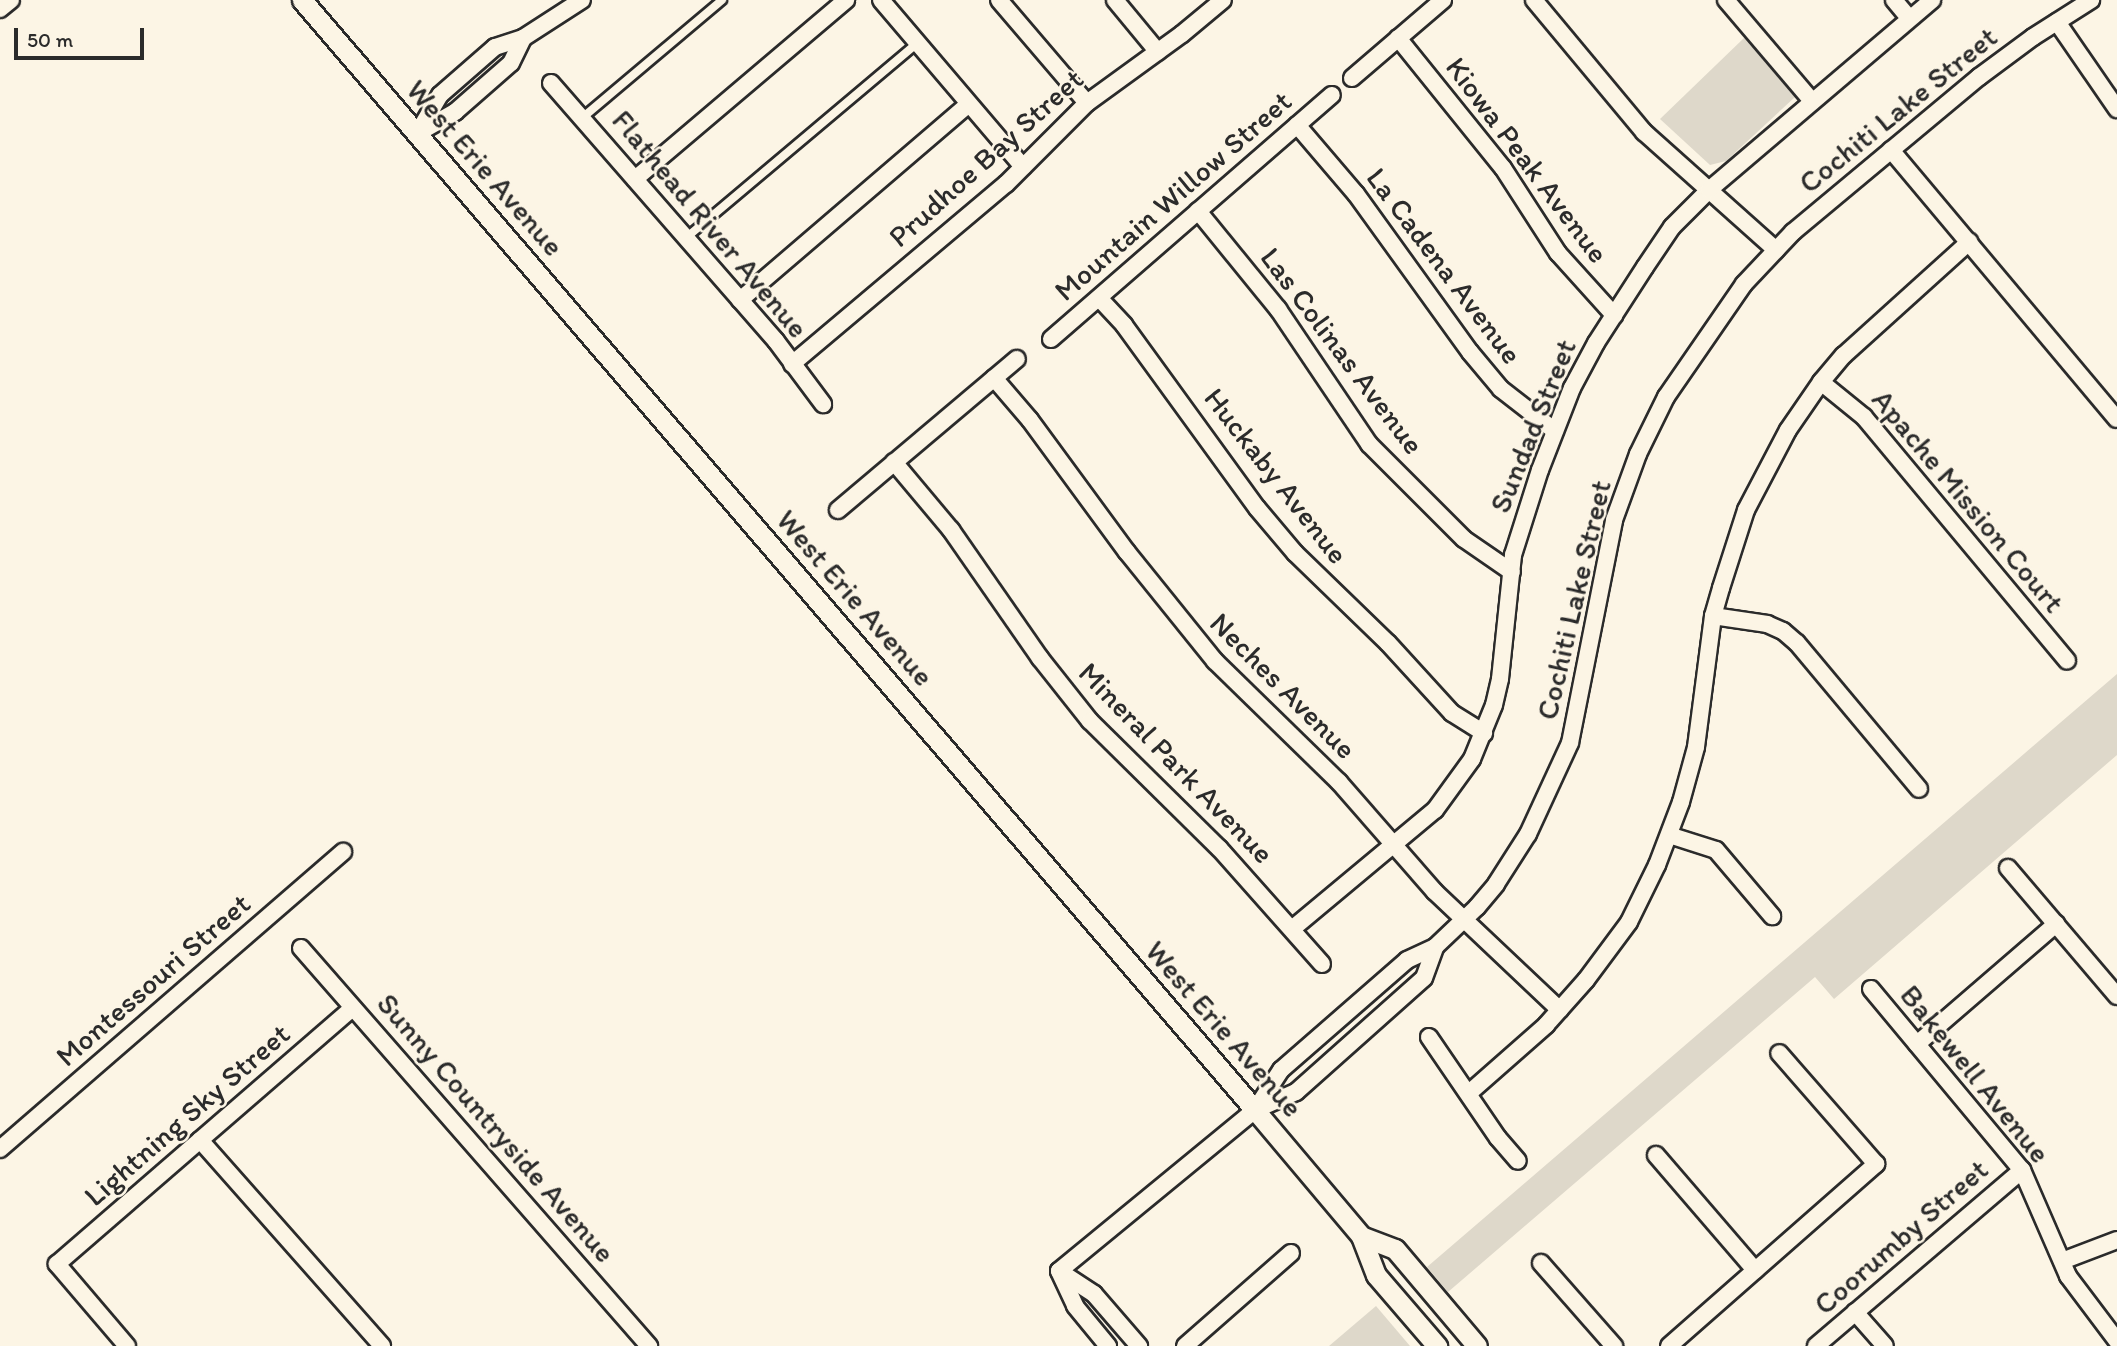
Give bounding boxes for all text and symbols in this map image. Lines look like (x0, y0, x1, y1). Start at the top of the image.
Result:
scale bar (18, 14, 147, 58)
street label: Cochiti Lake Street (1792, 19, 2004, 201)
text: 50 m (27, 27, 73, 52)
street label: Kiowa Peak Avenue (1439, 51, 1615, 269)
street label: Prudhoe Bay Street (881, 61, 1091, 255)
street label: West Erie Avenue (399, 73, 571, 263)
street label: Mountain Willow Street (1047, 83, 1299, 309)
street label: Flathead River Avenue (604, 103, 816, 345)
street label: La Cadena Avenue (1359, 161, 1529, 371)
street label: Las Colinas Avenue (1253, 241, 1431, 461)
street label: Sundad Street (1482, 334, 1584, 518)
street label: Huckaby Avenue (1197, 381, 1355, 571)
street label: Apache Mission Court (1864, 382, 2072, 620)
street label: Cochiti Lake Street (1529, 477, 1619, 723)
street label: West Erie Avenue (769, 503, 941, 693)
street label: Neches Avenue (1202, 605, 1364, 767)
street label: Mineral Park Avenue (1071, 655, 1281, 871)
street label: Montessouri Street (49, 886, 257, 1074)
street label: West Erie Avenue (1138, 934, 1310, 1124)
street label: Bakewell Avenue (1893, 978, 2057, 1170)
street label: Sunny Countryside Avenue (369, 986, 623, 1270)
street label: Lightning Sky Street (77, 1016, 297, 1214)
street label: Coorumby Street (1807, 1152, 1995, 1322)

